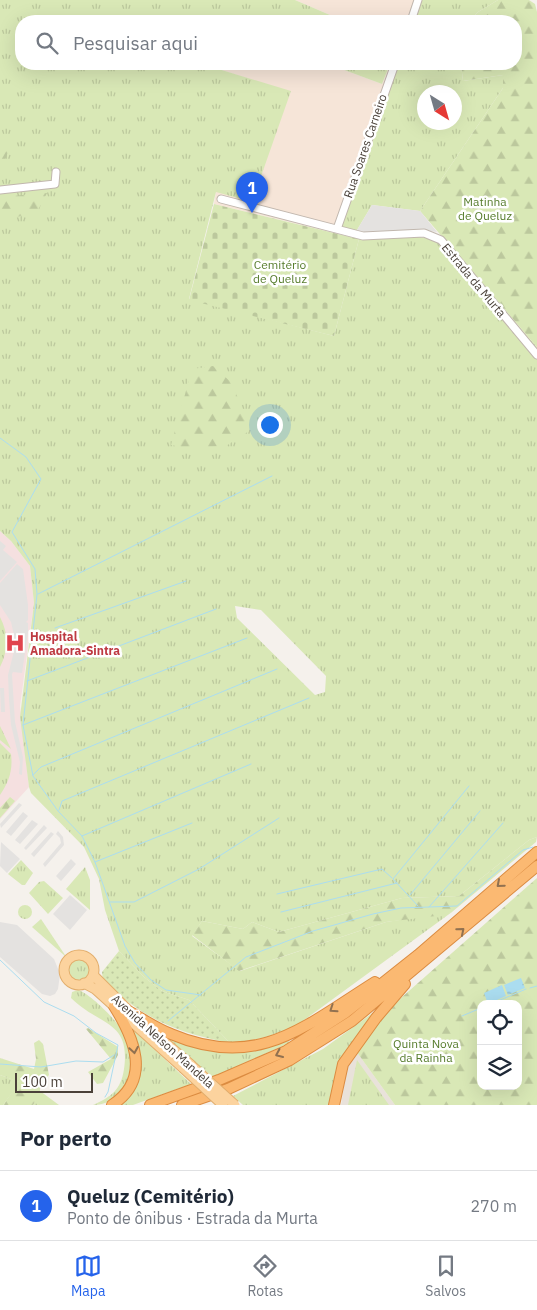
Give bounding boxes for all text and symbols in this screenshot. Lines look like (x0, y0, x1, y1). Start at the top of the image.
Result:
search box (15, 15, 522, 70)
icon: search (33, 29, 61, 57)
text: Pesquisar aqui (73, 31, 198, 55)
north arrow (417, 85, 462, 130)
street label: Rua Soares Carneiro (340, 92, 390, 200)
pin: 1 (236, 172, 268, 213)
park label: Matinha de Queluz (458, 194, 512, 223)
street label: Estrada da Murta (439, 240, 510, 320)
park label: Cemitério de Queluz (253, 257, 307, 286)
your location (257, 412, 283, 438)
place label: Hospital Amadora-Sintra (30, 629, 120, 658)
hospital icon: Hospital Amadora-Sintra (4, 632, 26, 654)
one-way arrow (497, 879, 506, 888)
one-way arrow (456, 927, 465, 936)
street label: Avenida Nelson Mandela (109, 991, 218, 1091)
map controls (477, 1000, 522, 1090)
button: locate (477, 1000, 522, 1045)
one-way arrow (329, 1003, 338, 1012)
park label: Quinta Nova da Rainha (393, 1036, 460, 1065)
button: layers (477, 1045, 522, 1090)
one-way arrow (129, 1046, 139, 1054)
one-way arrow (275, 1047, 284, 1058)
scale bar (15, 1070, 92, 1093)
text: 100 m (22, 1073, 63, 1091)
text: Por perto (20, 1124, 112, 1152)
text: Queluz (Cemitério) (67, 1184, 234, 1208)
text: 1 (31, 1196, 41, 1216)
text: 270 m (470, 1196, 517, 1216)
text: Ponto de ônibus · Estrada da Murta (67, 1208, 318, 1228)
tab: Mapa (71, 1252, 105, 1300)
tab: Rotas (247, 1252, 283, 1300)
tab: Salvos (425, 1252, 466, 1300)

